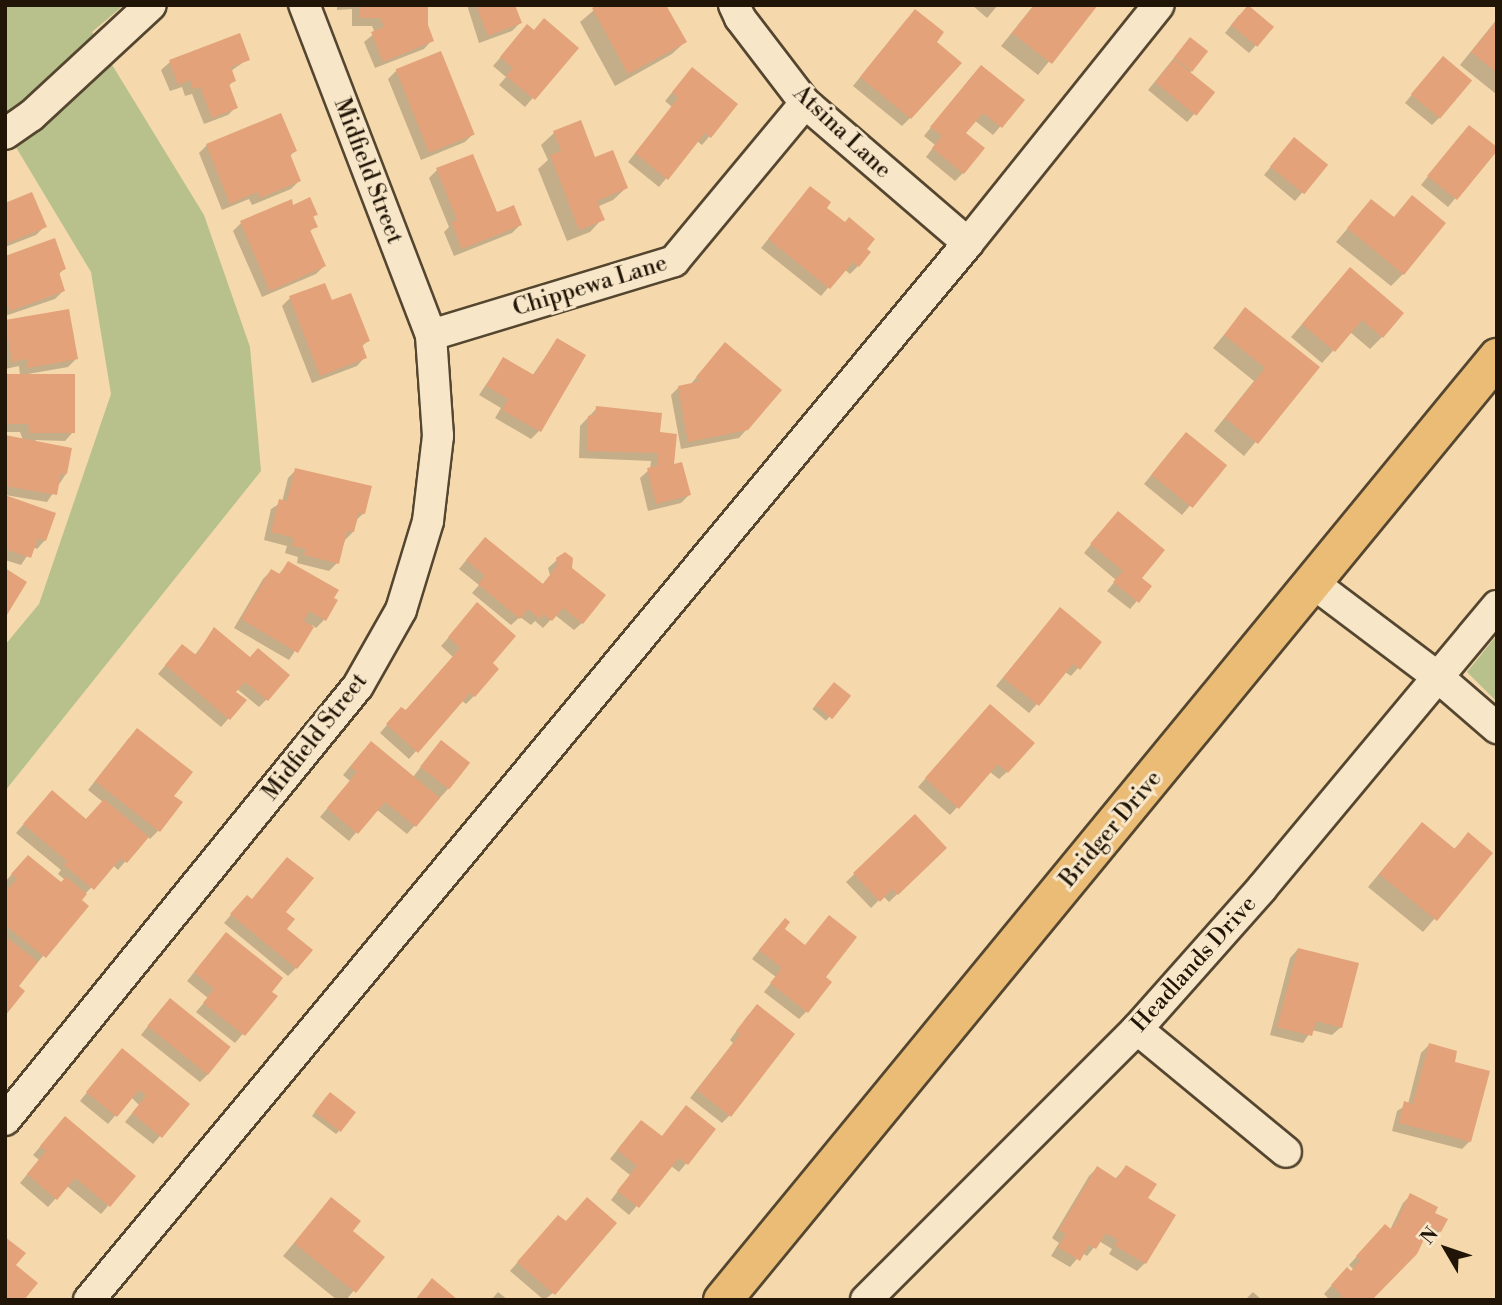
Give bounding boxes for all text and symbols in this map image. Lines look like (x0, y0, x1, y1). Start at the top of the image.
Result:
street label: Atsina Lane (787, 80, 897, 184)
street label: Midfield Street (328, 94, 408, 248)
street label: Chippewa Lane (510, 249, 670, 323)
street label: Midfield Street (257, 668, 373, 806)
street label: Bridger Drive (1054, 765, 1168, 893)
street label: Headlands Drive (1126, 890, 1262, 1038)
north arrow (1411, 1214, 1481, 1284)
text: N (1416, 1222, 1444, 1249)

